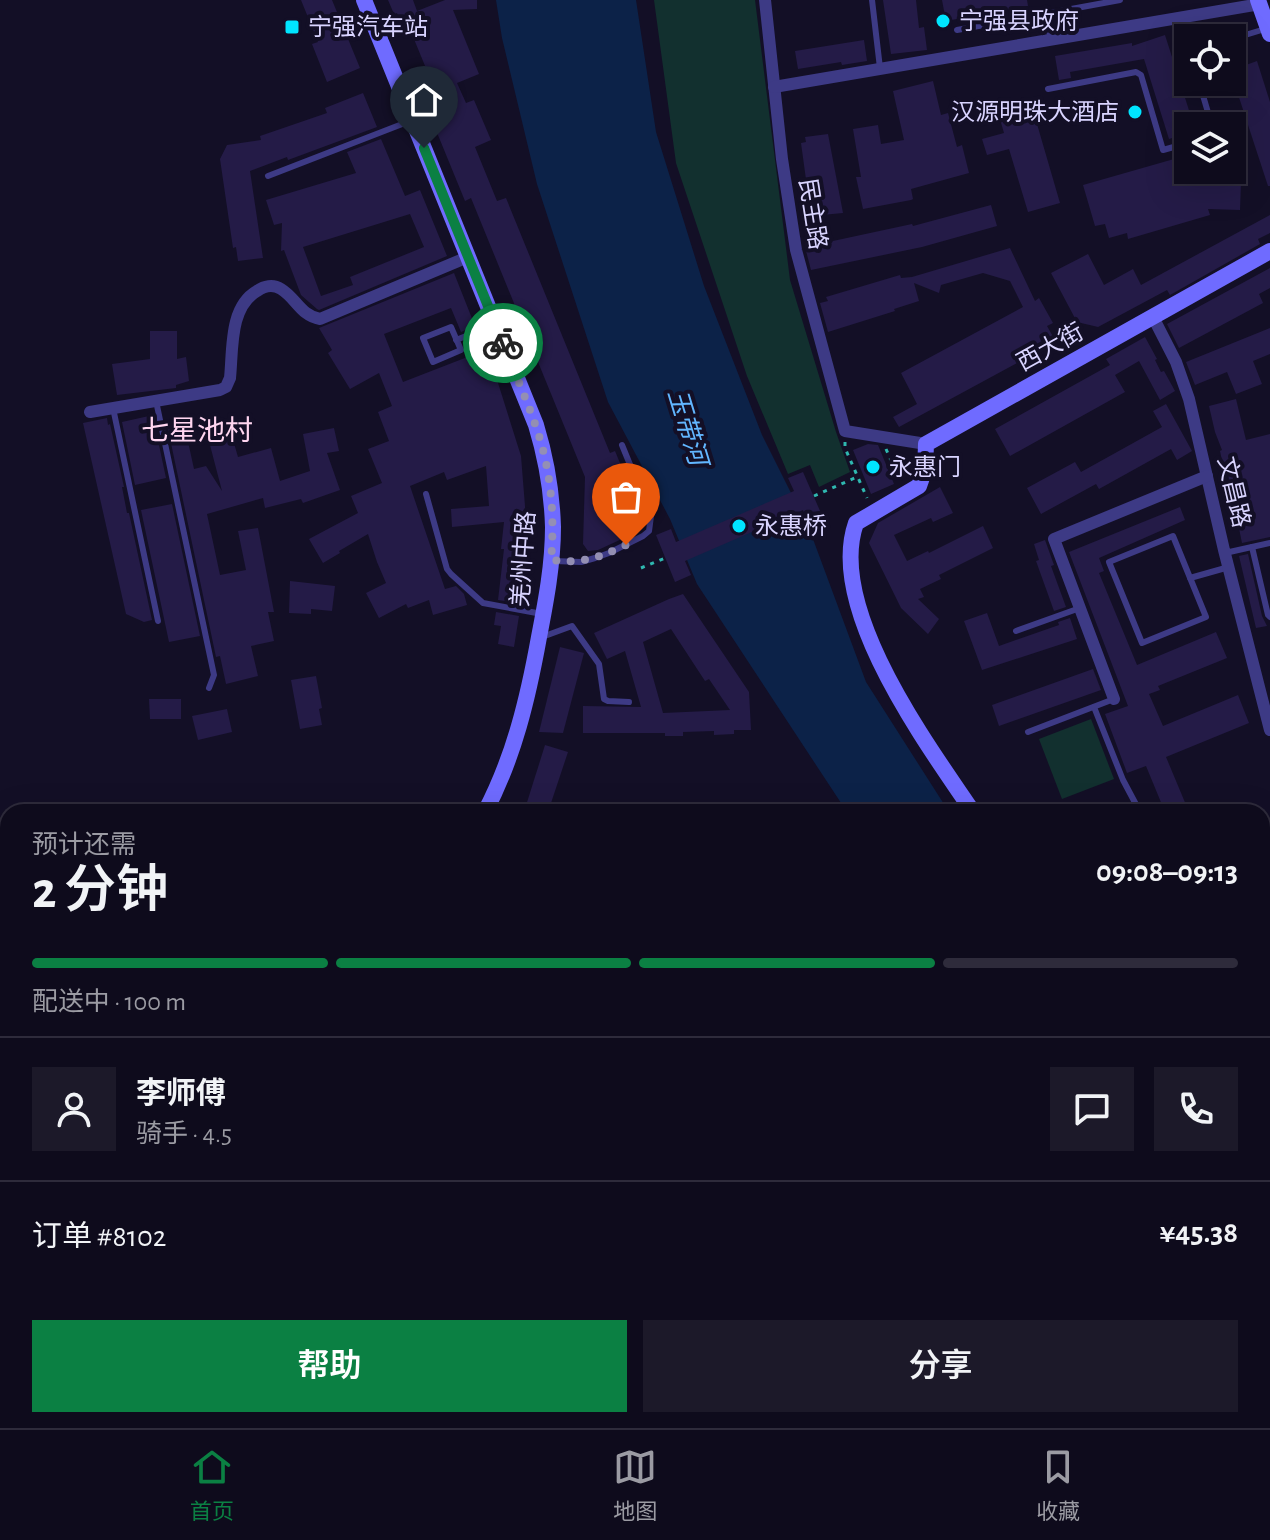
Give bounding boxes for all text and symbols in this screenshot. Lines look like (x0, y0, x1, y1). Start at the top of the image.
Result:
place label: 宁强县政府 (959, 8, 1079, 34)
marker: 宁强县政府 (934, 12, 952, 30)
place label: 宁强汽车站 (308, 14, 428, 40)
marker: 宁强汽车站 (283, 18, 301, 36)
map controls (1174, 24, 1246, 184)
button: locate (1174, 24, 1246, 96)
pin (390, 66, 458, 148)
icon: home (402, 78, 446, 122)
place label: 汉源明珠大酒店 (951, 99, 1119, 125)
marker: 汉源明珠大酒店 (1126, 103, 1144, 121)
button: layers (1174, 112, 1246, 184)
street label: 民主路 (795, 176, 831, 252)
courier (463, 303, 543, 383)
street label: 西大街 (1012, 318, 1088, 376)
icon: bike (481, 321, 525, 365)
water label: 玉带河 (663, 386, 713, 473)
district label: 七星池村 (141, 416, 253, 446)
street label: 文昌路 (1213, 454, 1255, 530)
place label: 永惠门 (889, 455, 961, 480)
marker: 永惠门 (864, 458, 882, 476)
pin (592, 463, 660, 545)
icon: bag (604, 475, 648, 519)
street label: 羌州中路 (507, 510, 539, 608)
place label: 永惠桥 (755, 513, 827, 539)
marker: 永惠桥 (730, 517, 748, 535)
text: 预计还需 (32, 832, 136, 858)
text: 09:08–09:13 (1096, 857, 1238, 887)
text: 2 分钟 (32, 865, 168, 917)
text: 配送中 · 100 m (32, 989, 186, 1015)
button: person (32, 1067, 116, 1151)
button: chat (1050, 1067, 1134, 1151)
button: phone (1154, 1067, 1238, 1151)
text: 李师傅 (136, 1079, 226, 1109)
text: 骑手 · 4.5 (136, 1121, 232, 1147)
text: ¥45.38 (1160, 1218, 1238, 1248)
text: 订单 #8102 (32, 1222, 166, 1252)
button: 帮助 (32, 1320, 627, 1412)
button: 分享 (643, 1320, 1238, 1412)
tab: 首页 (190, 1445, 234, 1525)
tab: 地图 (613, 1445, 657, 1525)
tab: 收藏 (1036, 1445, 1080, 1525)

